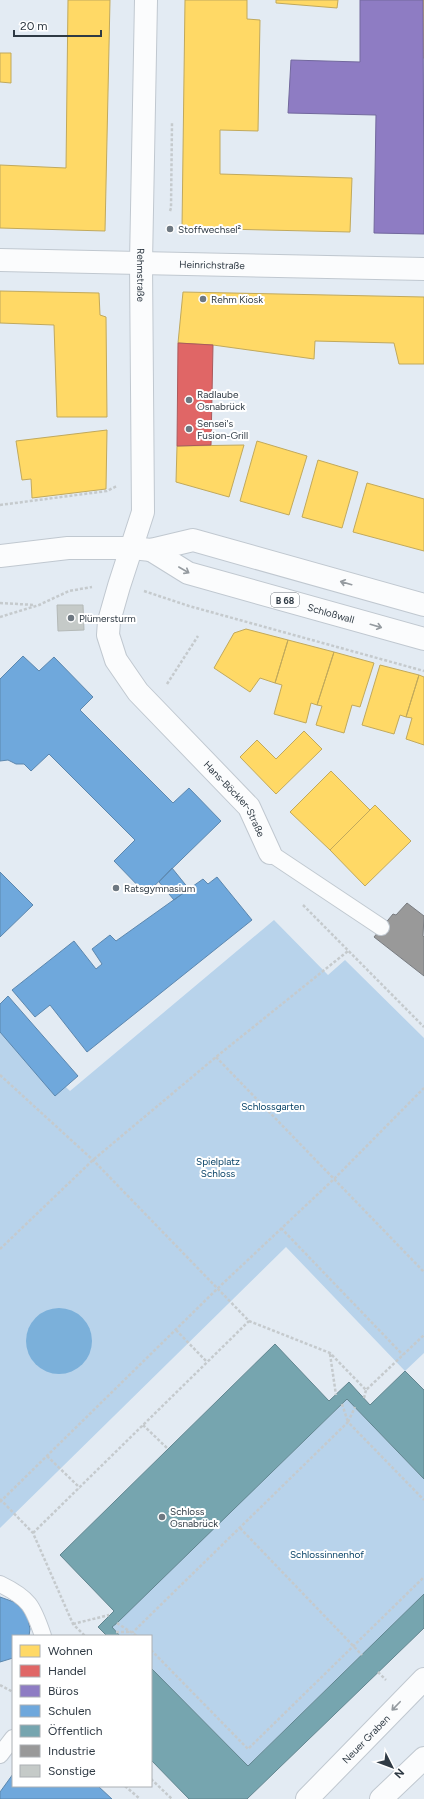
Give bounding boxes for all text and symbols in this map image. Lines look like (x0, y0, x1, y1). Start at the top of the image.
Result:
scale bar (14, 12, 101, 38)
text: 20 m (20, 19, 48, 33)
place label: Stoffwechsel² (178, 223, 242, 236)
marker: Stoffwechsel² (165, 224, 175, 234)
street label: Rehmstraße (134, 248, 148, 302)
street label: Heinrichstraße (179, 257, 245, 272)
place label: Rehm Kiosk (211, 293, 263, 306)
marker: Rehm Kiosk (198, 294, 208, 304)
place label: Radlaube Osnabrück (197, 388, 245, 413)
marker: Radlaube Osnabrück (184, 395, 194, 405)
place label: Sensei's Fusion-Grill (197, 417, 248, 442)
marker: Sensei's Fusion-Grill (184, 424, 194, 434)
one-way arrow (178, 567, 190, 575)
one-way arrow (340, 579, 353, 586)
road number: B 68 (271, 593, 299, 607)
street label: Schloßwall (306, 600, 356, 626)
place label: Plümersturm (79, 612, 136, 625)
marker: Plümersturm (66, 613, 76, 623)
one-way arrow (370, 622, 383, 630)
street label: Hans-Böckler-Straße (201, 758, 268, 839)
place label: Ratsgymnasium (124, 882, 195, 895)
marker: Ratsgymnasium (111, 883, 121, 893)
park label: Schlossgarten (241, 1100, 305, 1113)
park label: Spielplatz Schloss (196, 1155, 240, 1180)
place label: Schloss Osnabrück (170, 1505, 218, 1530)
marker: Schloss Osnabrück (157, 1512, 167, 1522)
park label: Schlossinnenhof (290, 1548, 364, 1561)
legend (12, 1635, 152, 1787)
text: Wohnen (48, 1644, 93, 1658)
text: Handel (48, 1664, 86, 1678)
text: Büros (48, 1684, 79, 1698)
one-way arrow (391, 1701, 401, 1711)
text: Schulen (48, 1704, 91, 1718)
street label: Neuer Graben (339, 1711, 393, 1766)
text: Öffentlich (48, 1724, 103, 1738)
text: Industrie (48, 1744, 96, 1758)
north arrow (372, 1747, 412, 1787)
text: Sonstige (48, 1764, 96, 1778)
text: N (391, 1766, 407, 1781)

